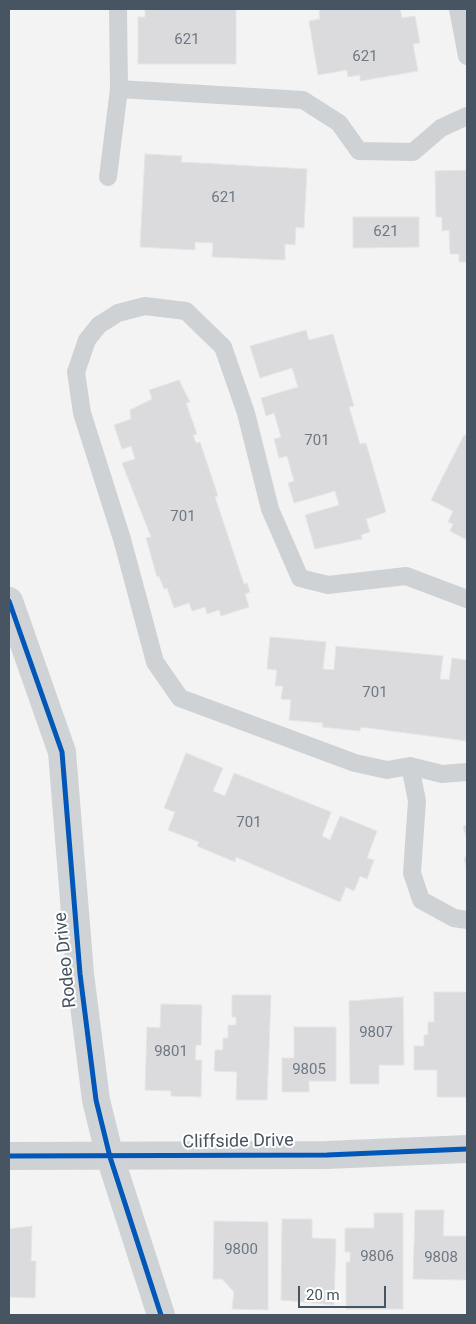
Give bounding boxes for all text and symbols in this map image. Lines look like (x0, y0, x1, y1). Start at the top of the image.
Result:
house number: 621 (174, 31, 200, 49)
house number: 621 (352, 48, 378, 66)
house number: 621 (211, 189, 237, 207)
house number: 621 (373, 223, 399, 241)
house number: 701 (304, 432, 330, 450)
house number: 701 (170, 508, 196, 526)
house number: 701 (362, 684, 388, 702)
house number: 701 (236, 814, 262, 832)
street label: Rodeo Drive (50, 911, 82, 1009)
house number: 9807 (359, 1024, 393, 1042)
house number: 9801 (154, 1043, 188, 1061)
house number: 9805 (292, 1061, 326, 1079)
street label: Cliffside Drive (182, 1130, 294, 1154)
house number: 9800 (224, 1241, 258, 1259)
house number: 9806 (360, 1248, 394, 1266)
house number: 9808 (424, 1249, 458, 1267)
scale bar (301, 1276, 388, 1308)
text: 20 m (306, 1286, 340, 1304)

